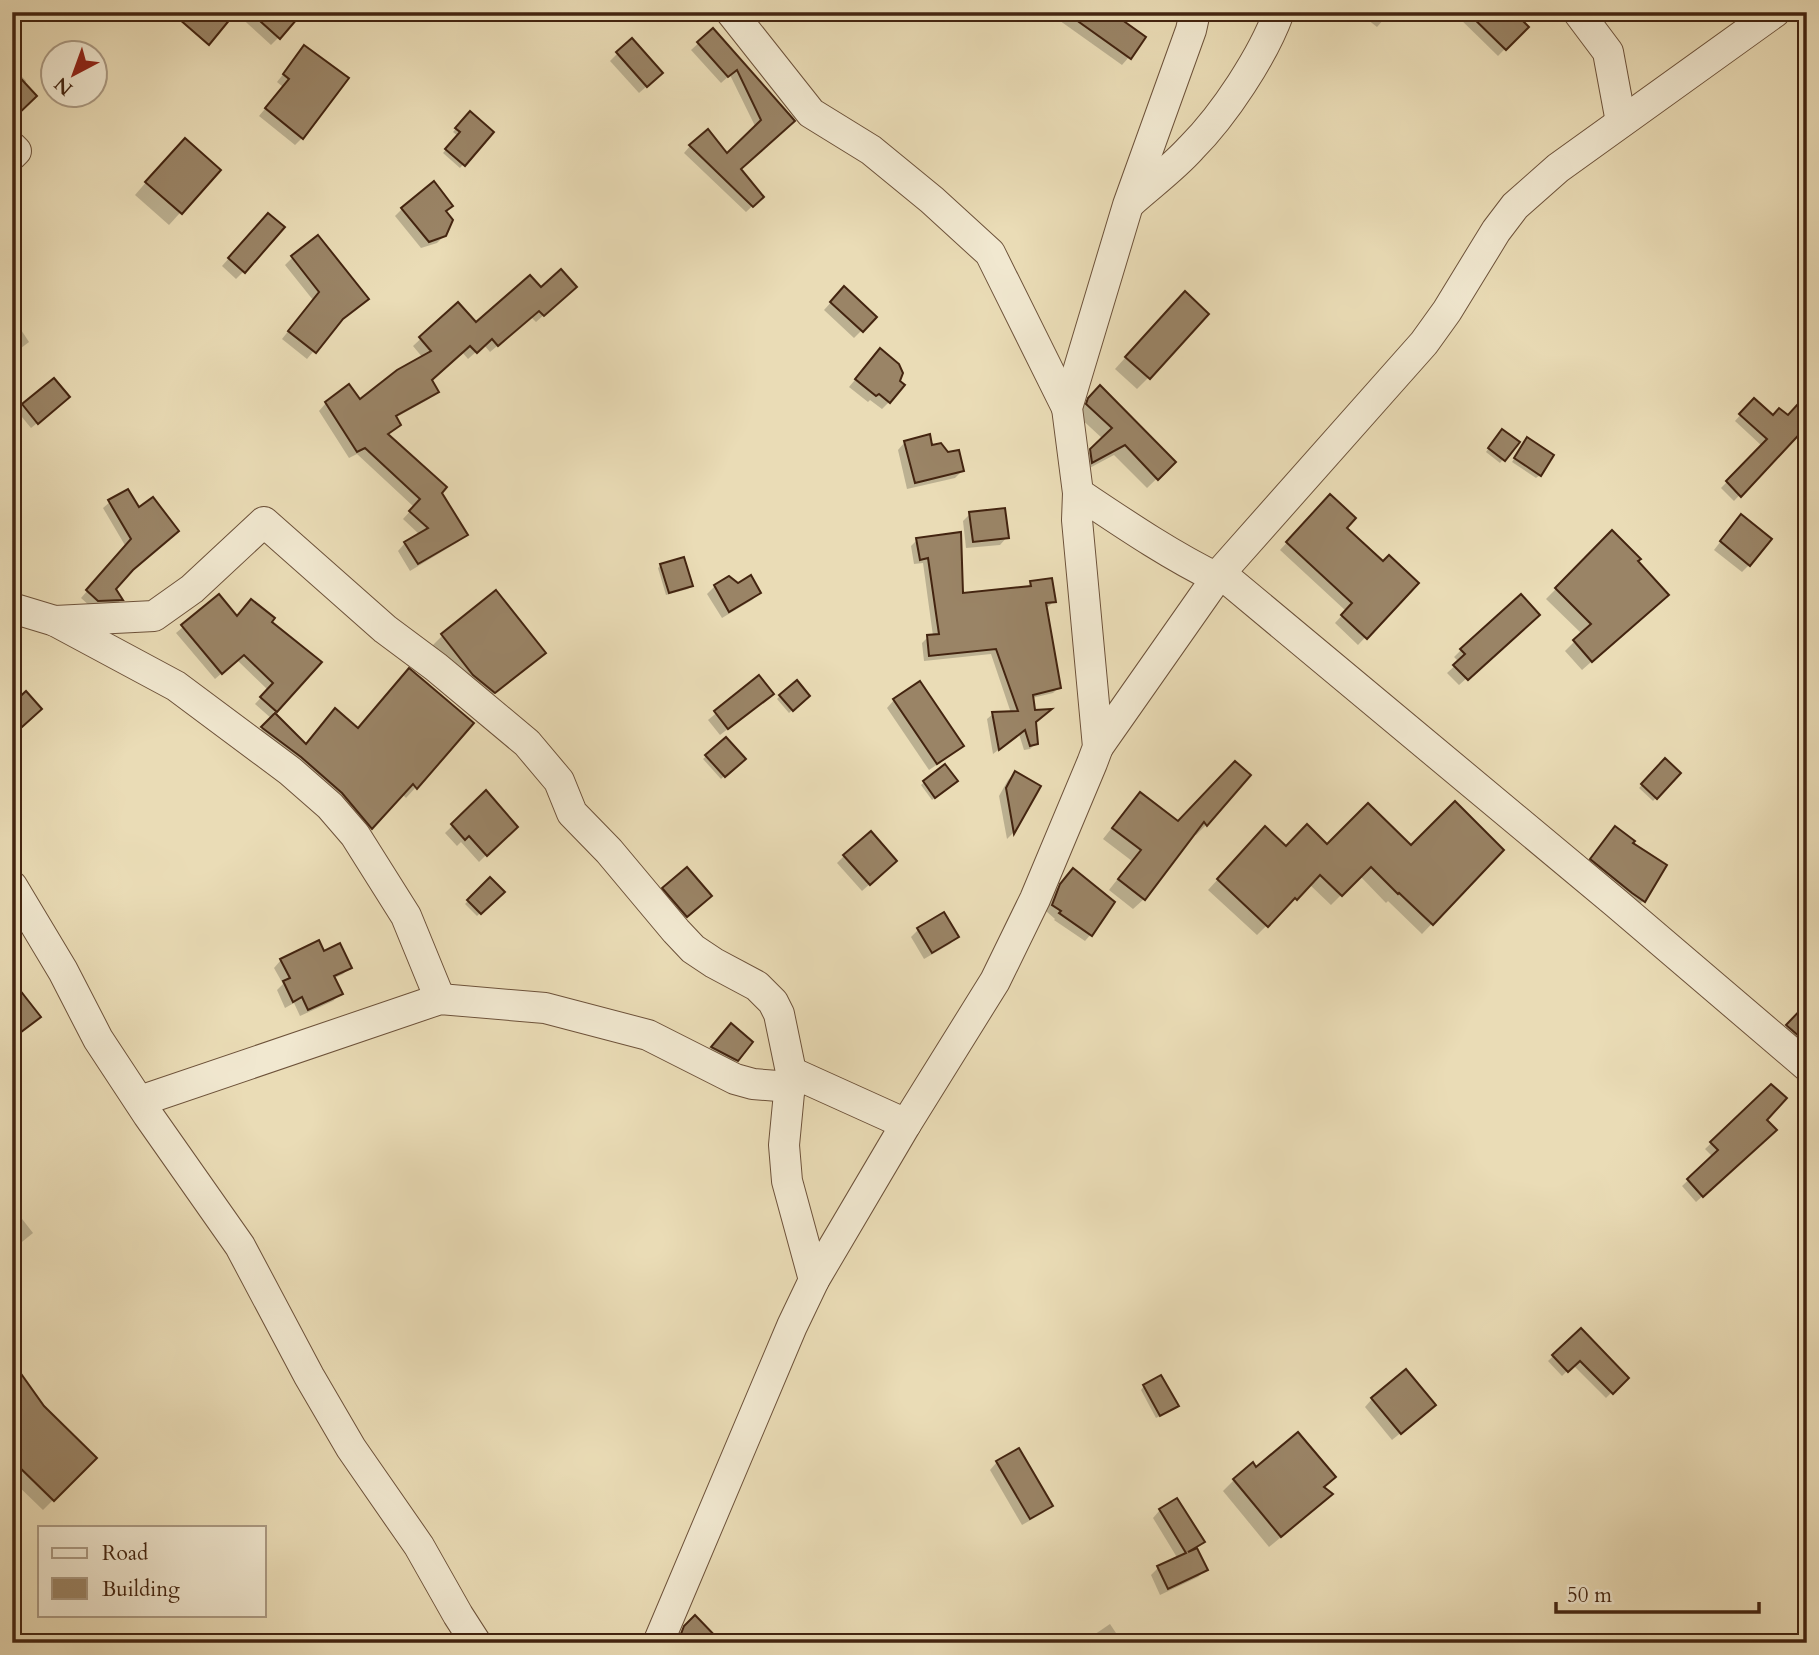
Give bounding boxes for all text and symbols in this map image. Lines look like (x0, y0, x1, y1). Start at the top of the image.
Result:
north arrow (38, 38, 108, 108)
text: N (48, 71, 78, 101)
legend (38, 1526, 266, 1616)
text: Road (102, 1539, 148, 1568)
scale bar (1556, 1571, 1759, 1615)
text: Building (102, 1575, 180, 1604)
text: 50 m (1567, 1581, 1612, 1610)

